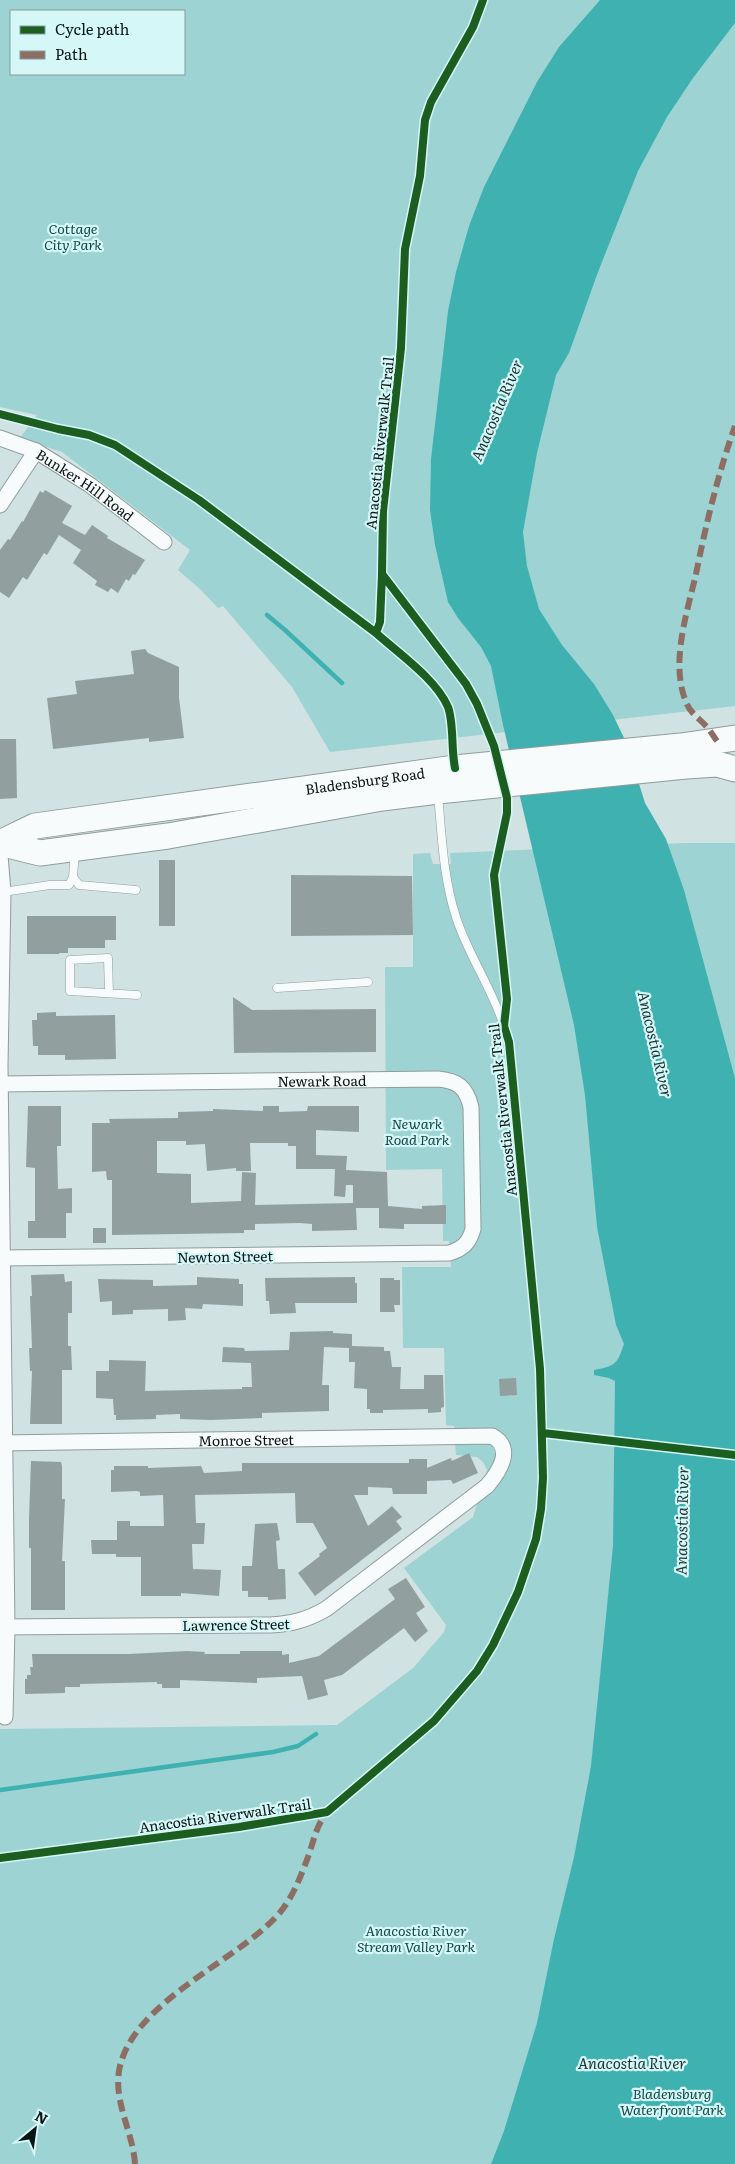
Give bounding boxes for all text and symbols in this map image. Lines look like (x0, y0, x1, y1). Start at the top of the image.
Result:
legend (10, 10, 185, 75)
text: Cycle path (55, 17, 130, 40)
text: Path (55, 42, 88, 65)
park label: Cottage City Park (44, 218, 102, 254)
street label: Anacostia Riverwalk Trail (360, 355, 398, 530)
water label: Anacostia River (464, 356, 528, 464)
street label: Bunker Hill Road (33, 444, 139, 526)
street label: Bladensburg Road (304, 762, 427, 799)
water label: Anacostia River (633, 989, 679, 1100)
street label: Anacostia Riverwalk Trail (483, 1022, 521, 1197)
street label: Newark Road (277, 1070, 367, 1091)
park label: Newark Road Park (385, 1113, 450, 1149)
street label: Newton Street (177, 1245, 273, 1267)
street label: Monroe Street (198, 1429, 294, 1450)
water label: Anacostia River (669, 1466, 693, 1575)
street label: Lawrence Street (182, 1613, 290, 1635)
street label: Anacostia Riverwalk Trail (138, 1793, 313, 1837)
park label: Anacostia River Stream Valley Park (357, 1920, 475, 1956)
water label: Anacostia River (578, 2051, 686, 2074)
park label: Bladensburg Waterfront Park (620, 2083, 724, 2119)
north arrow (10, 2104, 60, 2154)
text: N (32, 2105, 52, 2128)

